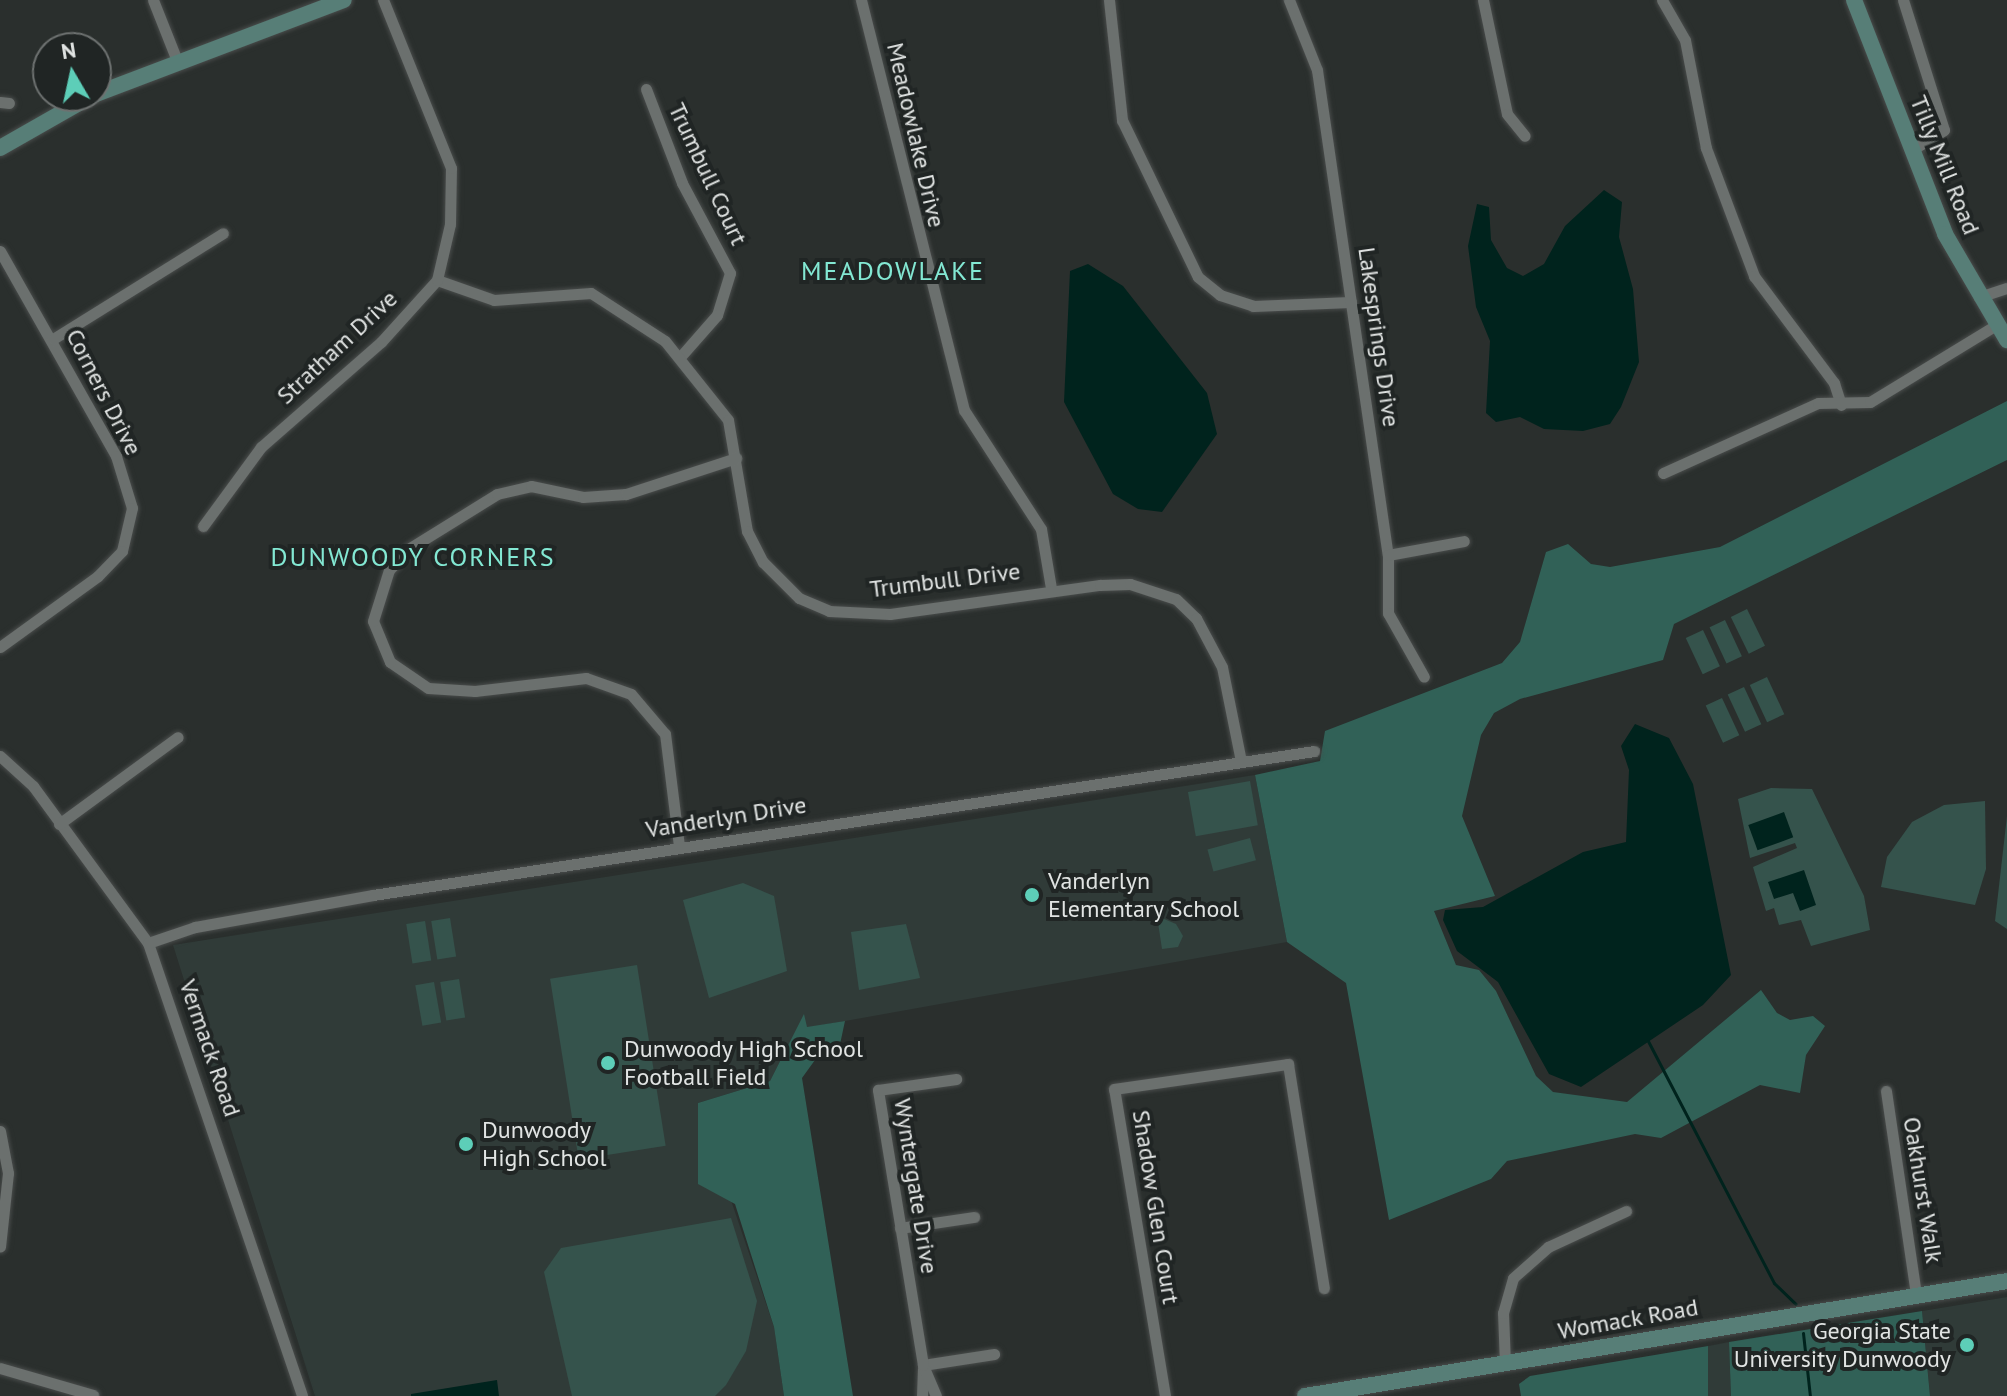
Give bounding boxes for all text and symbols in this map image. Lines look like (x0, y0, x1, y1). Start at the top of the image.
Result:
north arrow (32, 32, 112, 112)
text: N (59, 35, 78, 65)
street label: Meadowlake Drive (881, 40, 951, 230)
street label: Tilly Mill Road (1904, 91, 1986, 239)
street label: Trumbull Court (663, 98, 753, 250)
street label: Lakesprings Drive (1352, 245, 1406, 429)
district label: MEADOWLAKE (801, 255, 985, 287)
street label: Stratham Drive (271, 284, 403, 410)
street label: Corners Drive (60, 324, 148, 460)
district label: DUNWOODY CORNERS (270, 541, 556, 573)
street label: Trumbull Drive (868, 556, 1022, 604)
street label: Vanderlyn Drive (644, 790, 808, 844)
place label: Vanderlyn Elementary School (1048, 867, 1240, 923)
marker: Vanderlyn Elementary School (1023, 886, 1041, 904)
street label: Vermack Road (173, 975, 247, 1121)
place label: Dunwoody High School Football Field (624, 1035, 864, 1091)
marker: Dunwoody High School Football Field (599, 1054, 617, 1072)
street label: Wyntergate Drive (888, 1096, 944, 1276)
street label: Shadow Glen Court (1126, 1108, 1186, 1306)
street label: Oakhurst Walk (1897, 1115, 1949, 1265)
place label: Dunwoody High School (482, 1116, 606, 1172)
marker: Dunwoody High School (457, 1135, 475, 1153)
street label: Womack Road (1555, 1292, 1701, 1346)
place label: Georgia State University Dunwoody (1733, 1317, 1951, 1373)
marker: Georgia State University Dunwoody (1958, 1336, 1976, 1354)

